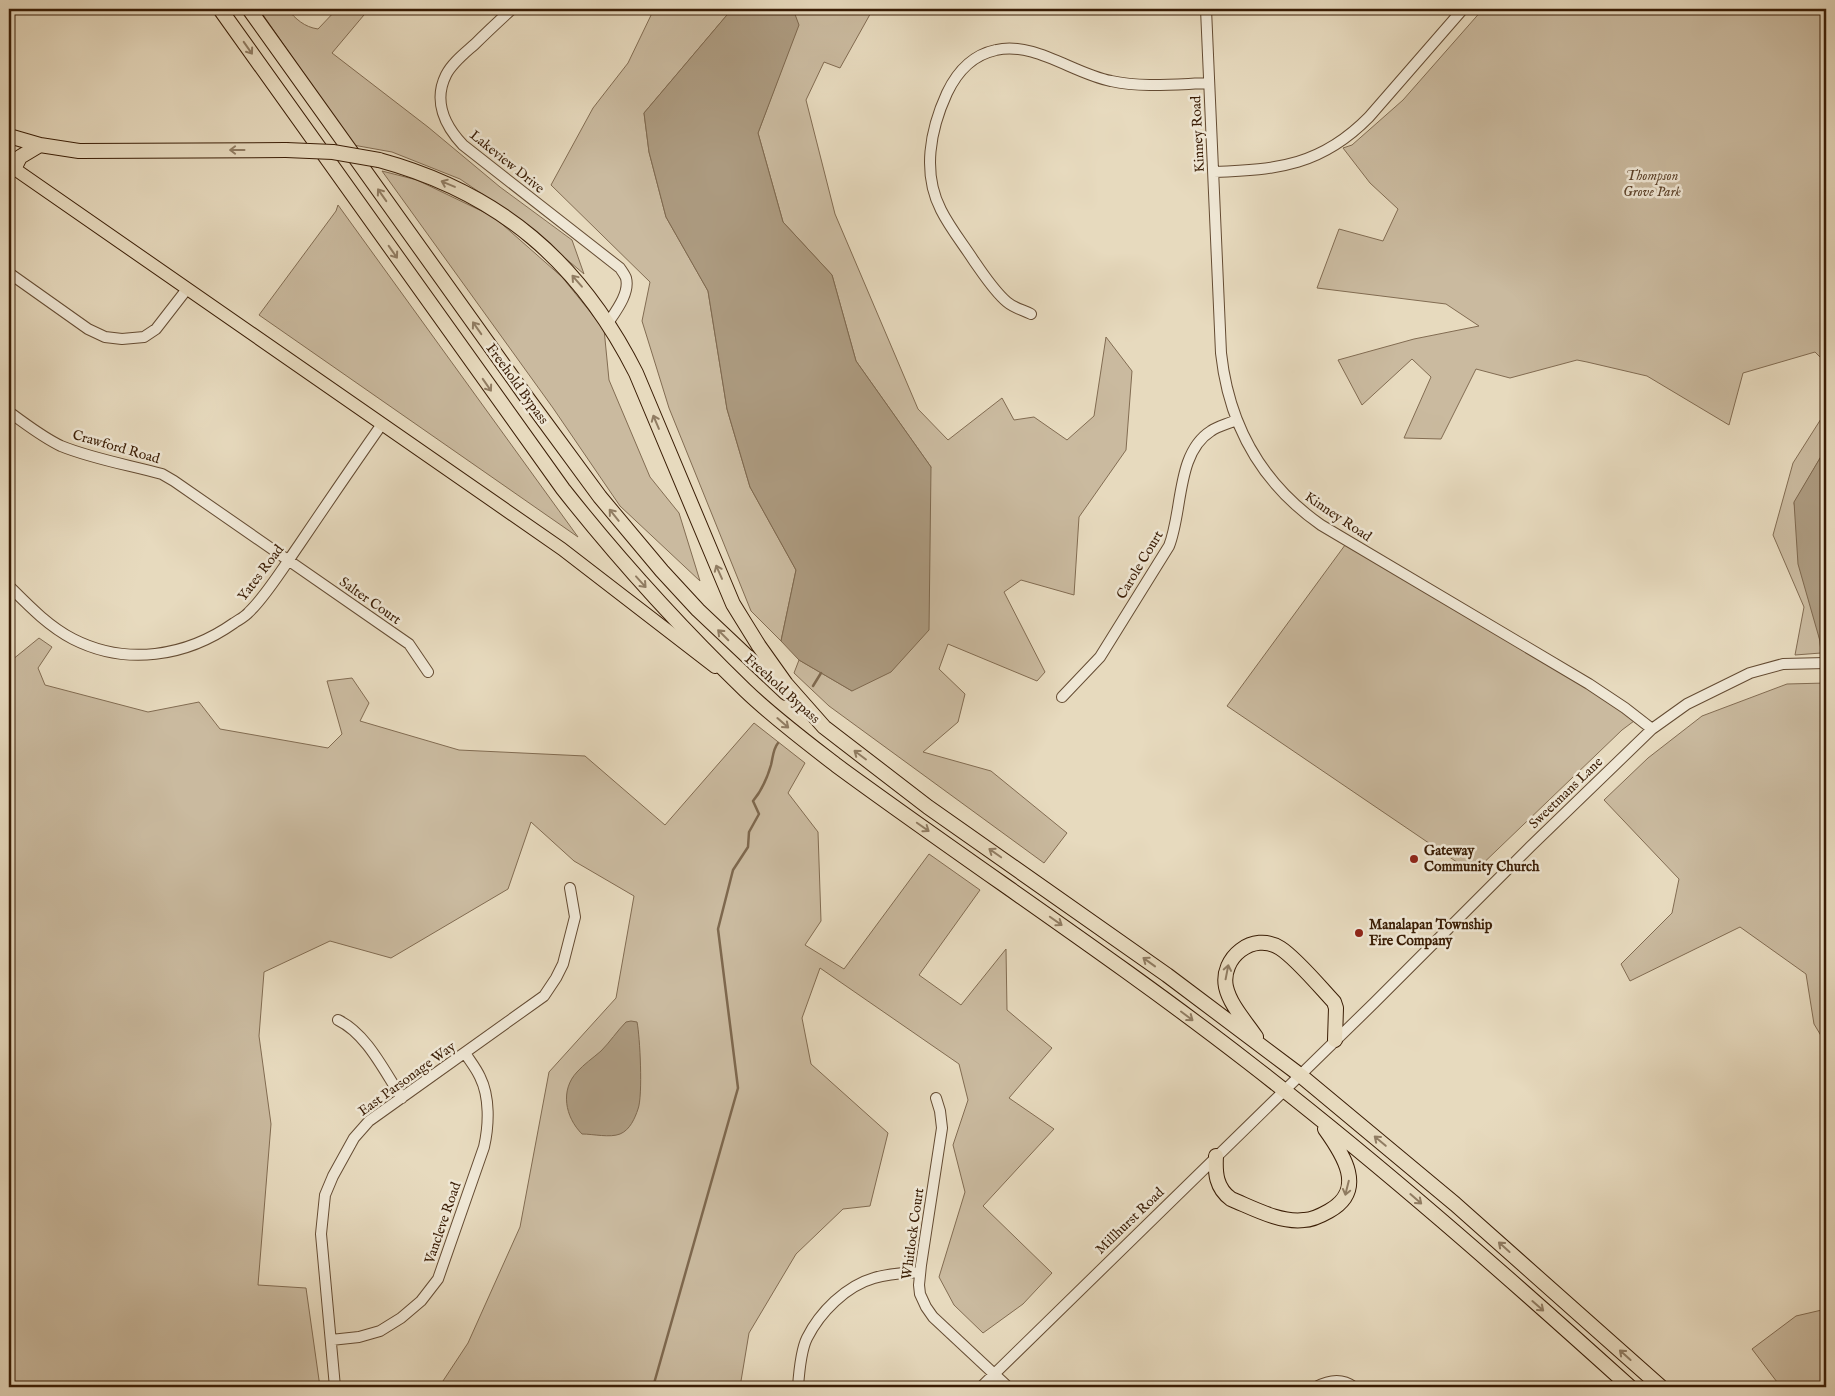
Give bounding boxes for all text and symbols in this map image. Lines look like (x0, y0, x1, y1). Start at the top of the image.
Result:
one-way arrow (243, 41, 253, 55)
street label: Kinney Road (1187, 95, 1209, 173)
street label: Lakeview Drive (466, 126, 548, 198)
one-way arrow (230, 145, 246, 155)
park label: Thompson Grove Park (1623, 167, 1681, 201)
one-way arrow (441, 179, 456, 189)
one-way arrow (377, 188, 387, 202)
one-way arrow (388, 245, 398, 259)
one-way arrow (572, 275, 583, 288)
one-way arrow (471, 322, 482, 335)
street label: Freehold Bypass (482, 340, 552, 428)
one-way arrow (482, 377, 492, 391)
one-way arrow (651, 415, 660, 430)
street label: Crawford Road (70, 426, 162, 468)
street label: Kinney Road (1301, 488, 1375, 546)
one-way arrow (609, 509, 620, 522)
street label: Carole Court (1113, 527, 1168, 602)
street label: Yates Road (234, 541, 288, 605)
one-way arrow (714, 565, 724, 580)
street label: Salter Court (336, 573, 404, 629)
one-way arrow (635, 575, 647, 588)
one-way arrow (717, 629, 730, 641)
street label: Freehold Bypass (740, 650, 824, 728)
one-way arrow (776, 717, 789, 728)
one-way arrow (853, 750, 866, 761)
street label: Sweetmans Lane (1525, 753, 1607, 833)
one-way arrow (916, 822, 930, 832)
place label: Gateway Community Church (1424, 842, 1540, 876)
one-way arrow (988, 848, 1002, 858)
marker: Gateway Community Church (1408, 853, 1420, 865)
one-way arrow (1048, 916, 1062, 926)
place label: Manalapan Township Fire Company (1369, 916, 1493, 950)
marker: Manalapan Township Fire Company (1353, 927, 1365, 939)
one-way arrow (1142, 957, 1156, 967)
one-way arrow (1223, 965, 1232, 981)
one-way arrow (1180, 1011, 1194, 1021)
street label: East Parsonage Way (355, 1038, 459, 1120)
one-way arrow (1374, 1135, 1387, 1147)
street label: Vancleve Road (420, 1179, 466, 1267)
one-way arrow (1342, 1179, 1351, 1195)
street label: Millhurst Road (1092, 1183, 1169, 1258)
street label: Whitlock Court (898, 1187, 928, 1281)
one-way arrow (1409, 1193, 1422, 1204)
one-way arrow (1497, 1241, 1510, 1253)
one-way arrow (1532, 1300, 1545, 1312)
one-way arrow (1619, 1350, 1632, 1361)

